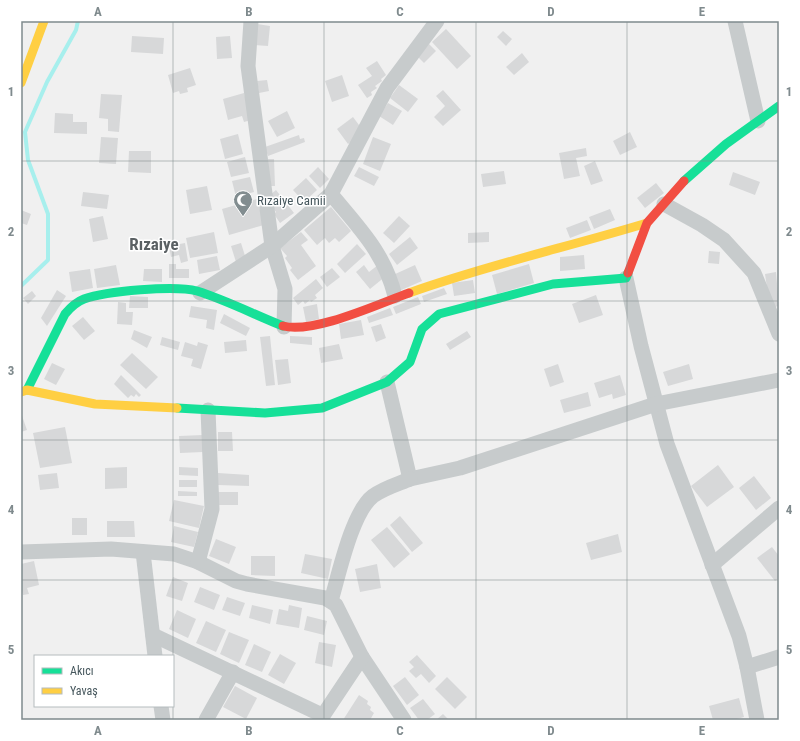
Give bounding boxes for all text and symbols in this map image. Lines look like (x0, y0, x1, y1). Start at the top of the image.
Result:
text: A (94, 4, 102, 19)
text: B (245, 4, 253, 19)
text: C (396, 4, 404, 19)
text: D (547, 4, 555, 19)
text: E (699, 4, 706, 19)
text: 1 (8, 84, 14, 99)
text: 1 (786, 84, 792, 99)
mosque icon: Rızaiye Camii (232, 189, 254, 217)
place label: Rızaiye Camii (257, 193, 326, 208)
text: 2 (8, 224, 15, 239)
text: 2 (786, 224, 793, 239)
district label: Rızaiye (129, 234, 179, 254)
text: 3 (8, 363, 14, 378)
text: 3 (786, 363, 792, 378)
text: 4 (8, 502, 15, 517)
text: 4 (786, 502, 793, 517)
text: 5 (8, 642, 15, 657)
text: 5 (786, 642, 793, 657)
legend (34, 655, 174, 707)
text: Akıcı (70, 664, 94, 678)
text: Yavaş (70, 684, 98, 698)
text: A (94, 723, 102, 738)
text: B (245, 723, 253, 738)
text: C (396, 723, 404, 738)
text: D (547, 723, 555, 738)
text: E (699, 723, 706, 738)

